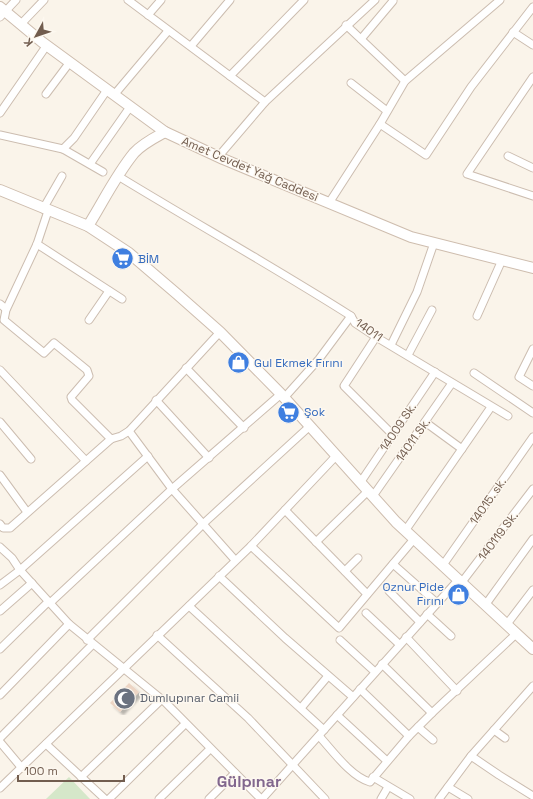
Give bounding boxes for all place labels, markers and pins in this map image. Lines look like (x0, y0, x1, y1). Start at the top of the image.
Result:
supermarket icon: BİM (109, 246, 135, 272)
place label: BİM (138, 251, 159, 267)
shop icon: Gul Ekmek Fırını (225, 350, 251, 376)
place label: Gul Ekmek Fırını (254, 355, 343, 371)
supermarket icon: Şok (275, 399, 301, 425)
place label: Şok (304, 404, 326, 420)
place label: Oznur Pide Fırını (383, 579, 444, 609)
shop icon: Oznur Pide Fırını (446, 581, 472, 607)
mosque icon: Dumlupınar Camii (111, 685, 137, 711)
place label: Dumlupınar Camii (140, 690, 239, 706)

